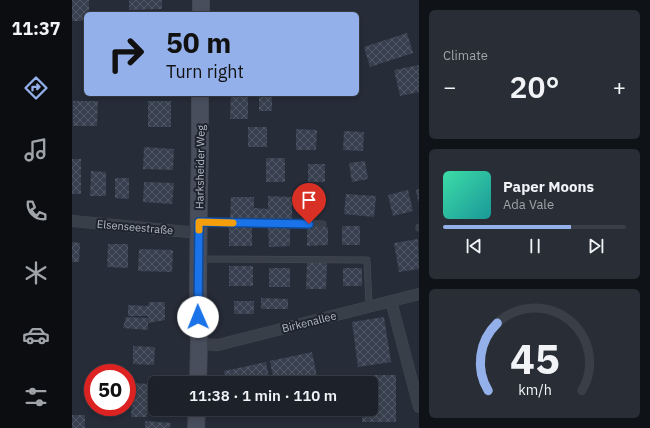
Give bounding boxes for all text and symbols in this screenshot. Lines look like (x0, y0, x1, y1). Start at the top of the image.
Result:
text: 11:37 (11, 17, 61, 40)
text: 50 m (166, 24, 231, 61)
icon: right (100, 28, 152, 80)
text: Climate (443, 47, 488, 64)
text: Turn right (166, 60, 244, 83)
text: 20° (509, 67, 560, 106)
text: − (443, 72, 456, 101)
text: + (613, 72, 626, 101)
icon: directions (22, 74, 50, 102)
street label: Harksheider Weg (192, 125, 208, 209)
icon: music (22, 136, 50, 164)
text: Paper Moons (503, 177, 594, 196)
pin (292, 183, 326, 224)
icon: arrive (298, 189, 320, 211)
text: Ada Vale (503, 196, 554, 213)
icon: phone (22, 197, 50, 225)
street label: Elsenseestraße (96, 217, 174, 237)
icon: previous (463, 235, 485, 257)
icon: pause (524, 235, 546, 257)
icon: next (585, 235, 607, 257)
icon: climate (22, 259, 50, 287)
position arrow (177, 296, 219, 338)
street label: Birkenallee (280, 308, 338, 336)
icon: car (22, 321, 50, 349)
text: 45 (510, 331, 559, 385)
speed limit sign: 50 (84, 364, 136, 416)
text: km/h (518, 380, 551, 399)
icon: filters (22, 383, 50, 411)
text: 11:38 · 1 min · 110 m (189, 386, 337, 405)

